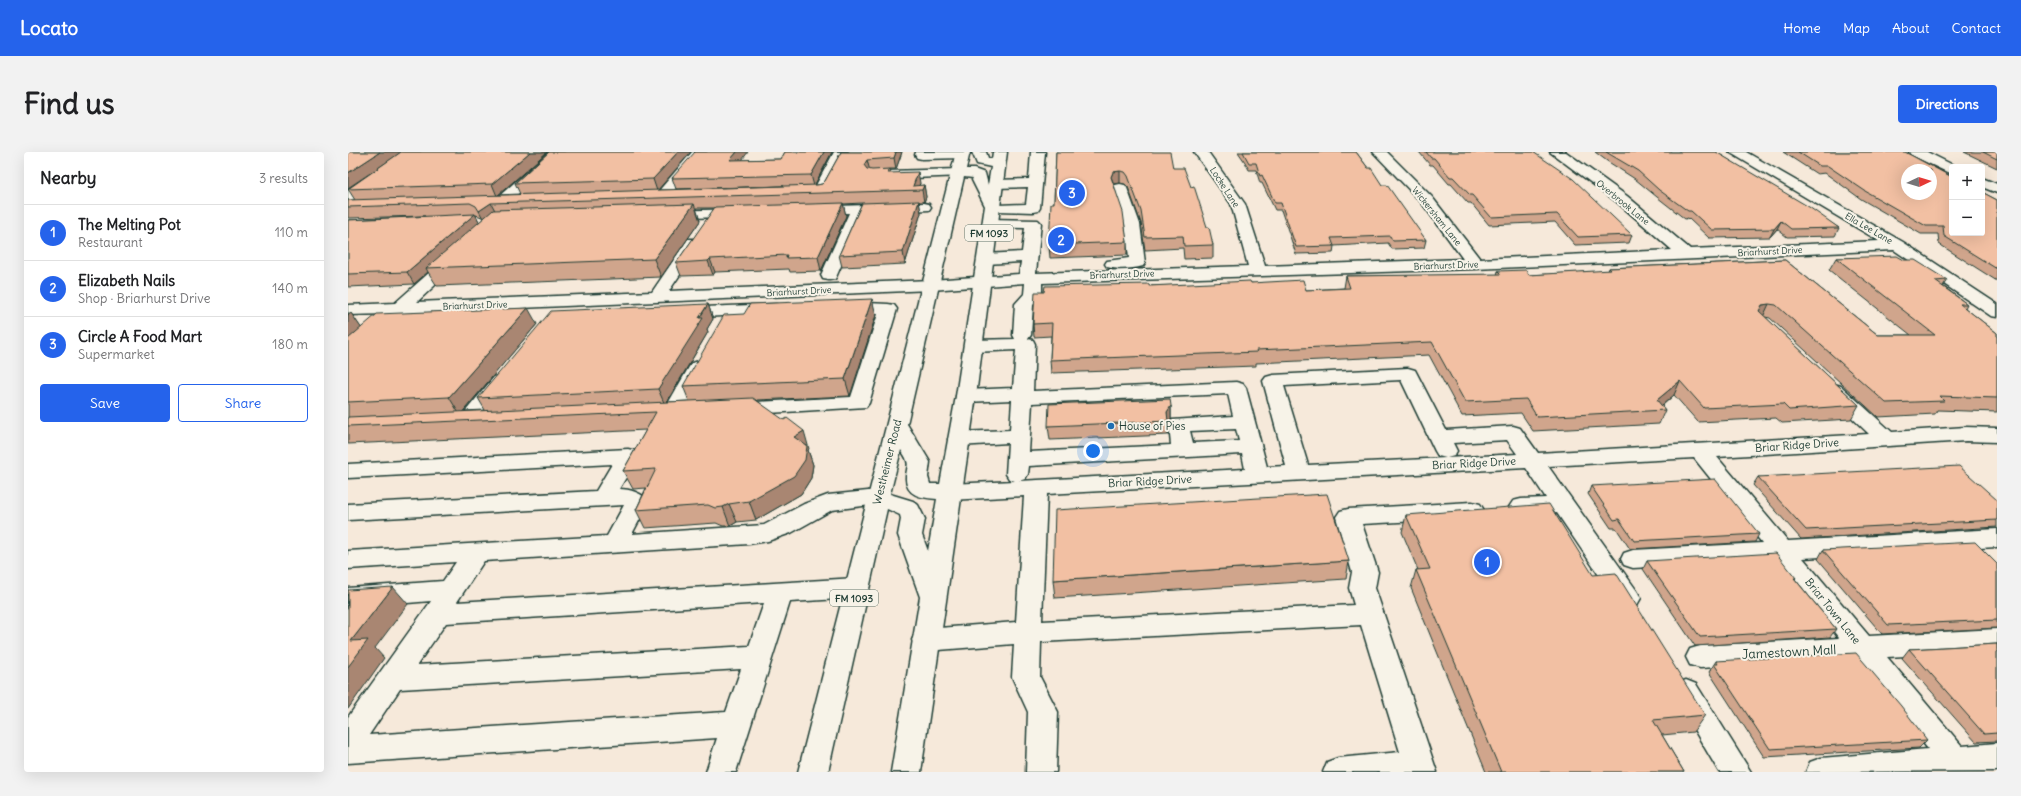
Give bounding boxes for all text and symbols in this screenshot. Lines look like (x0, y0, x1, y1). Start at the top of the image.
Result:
text: Locato (20, 16, 78, 40)
text: Home (1783, 19, 1821, 37)
text: Map (1843, 19, 1870, 37)
text: About (1892, 19, 1930, 37)
text: Contact (1952, 19, 2001, 37)
button: Directions (1898, 85, 1997, 123)
text: Find us (24, 86, 115, 122)
north arrow (1901, 164, 1937, 200)
map controls (1949, 164, 1985, 236)
button: + (1949, 164, 1985, 200)
street label: Locke Lane (1208, 165, 1242, 209)
text: Nearby (40, 167, 96, 189)
text: 3 results (259, 170, 308, 187)
street label: Overbrook Lane (1594, 177, 1652, 227)
pin: 3 (1059, 178, 1085, 208)
street label: Wickersham Lane (1410, 184, 1464, 248)
button: − (1949, 200, 1985, 236)
street label: Ella Lee Lane (1843, 210, 1895, 246)
text: The Melting Pot (78, 215, 181, 234)
text: 1 (50, 224, 56, 241)
text: 110 m (275, 224, 308, 241)
road number: FM 1093 (965, 225, 1013, 241)
pin: 2 (1048, 225, 1074, 255)
text: Restaurant (78, 234, 143, 251)
street label: Briarhurst Drive (1737, 244, 1803, 258)
street label: Briarhurst Drive (1413, 258, 1479, 272)
street label: Briarhurst Drive (1089, 267, 1155, 281)
text: Elizabeth Nails (78, 271, 175, 290)
text: 2 (49, 280, 57, 297)
text: 140 m (272, 280, 308, 297)
street label: Briarhurst Drive (766, 284, 832, 298)
text: Shop · Briarhurst Drive (78, 290, 210, 307)
street label: Briarhurst Drive (442, 298, 508, 312)
text: Circle A Food Mart (78, 327, 202, 346)
text: 3 (49, 336, 57, 353)
text: 180 m (272, 336, 308, 353)
text: Supermarket (78, 346, 155, 363)
button: Save (40, 384, 170, 422)
button: Share (178, 384, 308, 422)
street label: Westheimer Road (870, 417, 904, 506)
place label: House of Pies (1119, 419, 1185, 433)
marker: House of Pies (1106, 421, 1116, 431)
street label: Briar Ridge Drive (1755, 435, 1840, 455)
your location (1083, 441, 1103, 461)
street label: Briar Ridge Drive (1432, 454, 1516, 472)
street label: Briar Ridge Drive (1108, 472, 1192, 490)
pin: 1 (1474, 547, 1500, 577)
street label: Briar Town Lane (1802, 575, 1864, 647)
road number: FM 1093 (830, 590, 878, 606)
street label: Jamestown Mall (1741, 641, 1837, 663)

